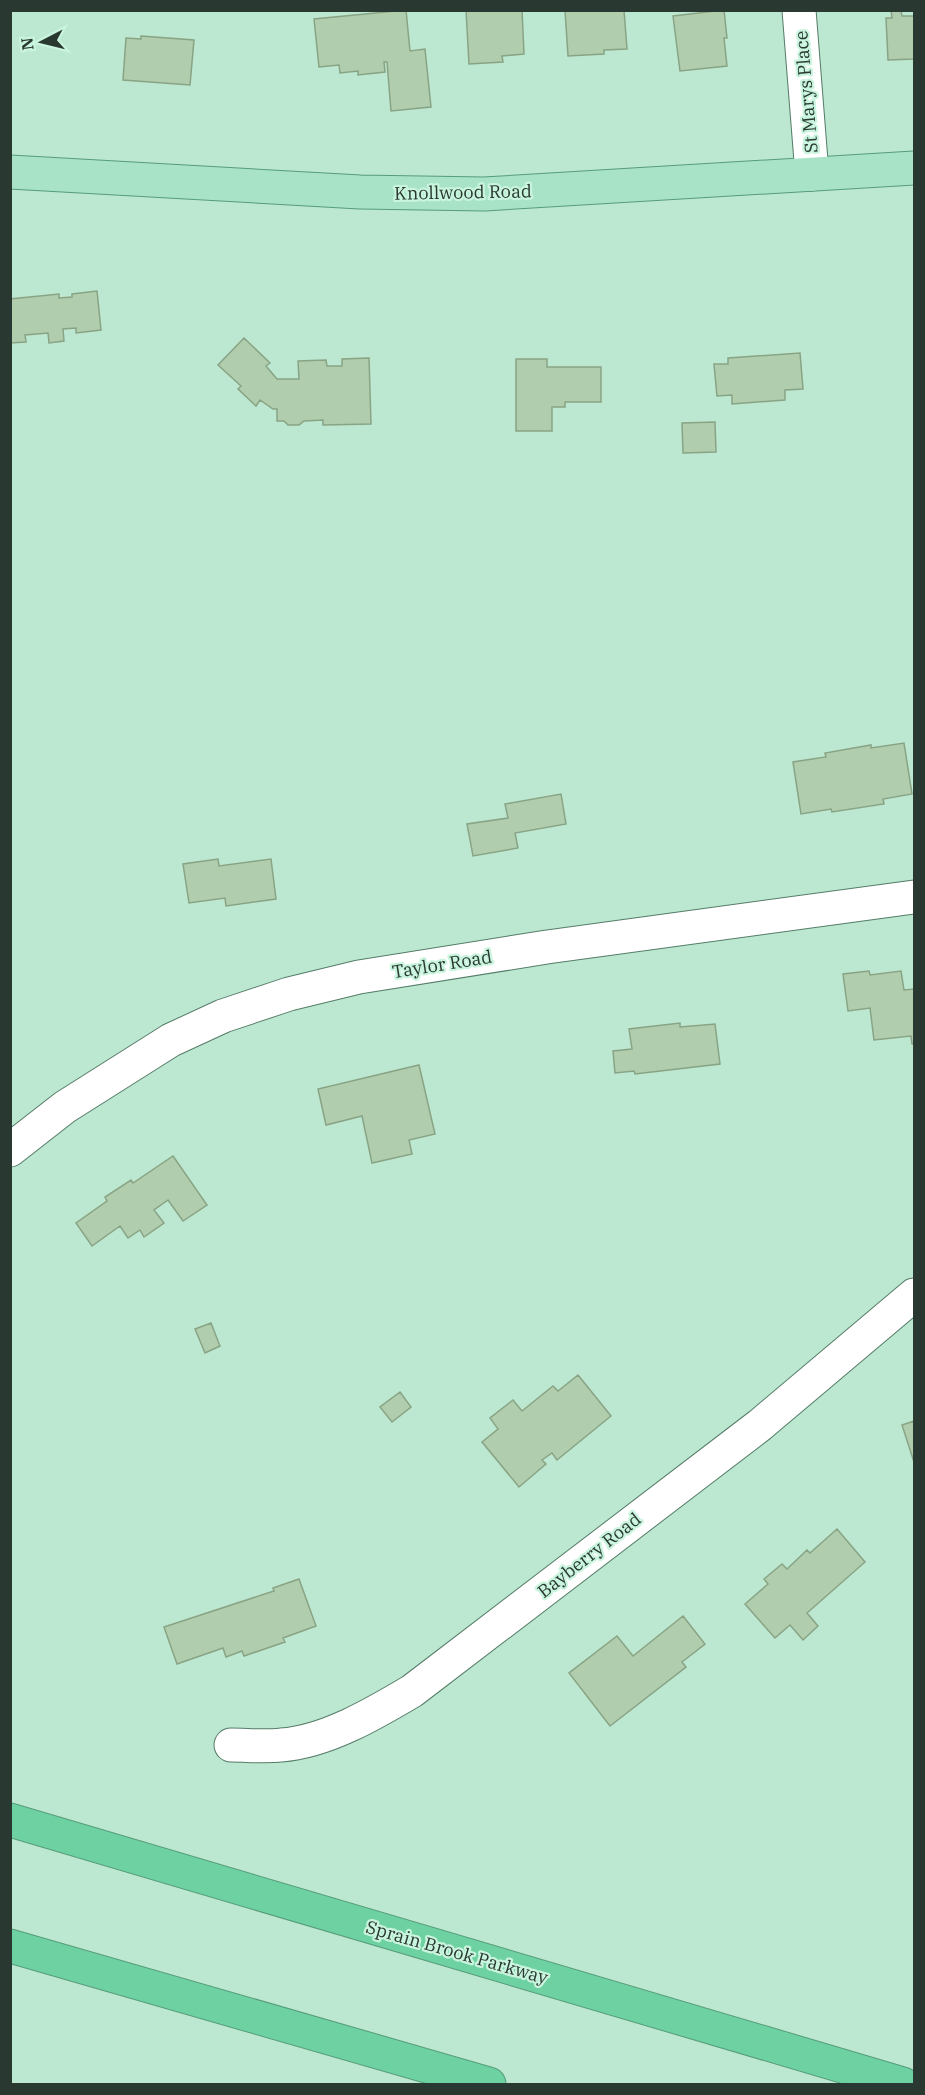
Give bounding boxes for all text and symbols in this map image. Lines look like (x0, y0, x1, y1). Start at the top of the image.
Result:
north arrow (12, 12, 72, 72)
street label: St Marys Place (789, 30, 823, 154)
text: N (16, 36, 38, 51)
street label: Knollwood Road (394, 179, 532, 205)
street label: Taylor Road (390, 945, 494, 983)
street label: Bayberry Road (533, 1507, 645, 1603)
street label: Sprain Brook Parkway (363, 1915, 551, 1989)

